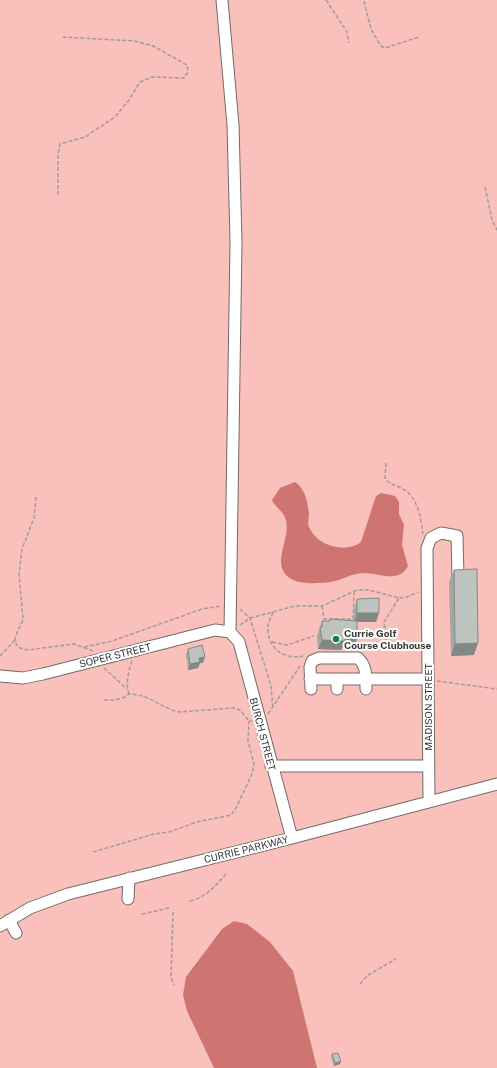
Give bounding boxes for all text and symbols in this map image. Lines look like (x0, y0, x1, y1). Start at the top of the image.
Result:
place label: Currie Golf Course Clubhouse (344, 627, 432, 651)
marker: Currie Golf Course Clubhouse (331, 634, 341, 644)
street label: SOPER STREET (78, 640, 152, 670)
street label: MADISON STREET (422, 663, 434, 751)
street label: BURCH STREET (247, 696, 279, 772)
street label: CURRIE PARKWAY (203, 833, 289, 865)

